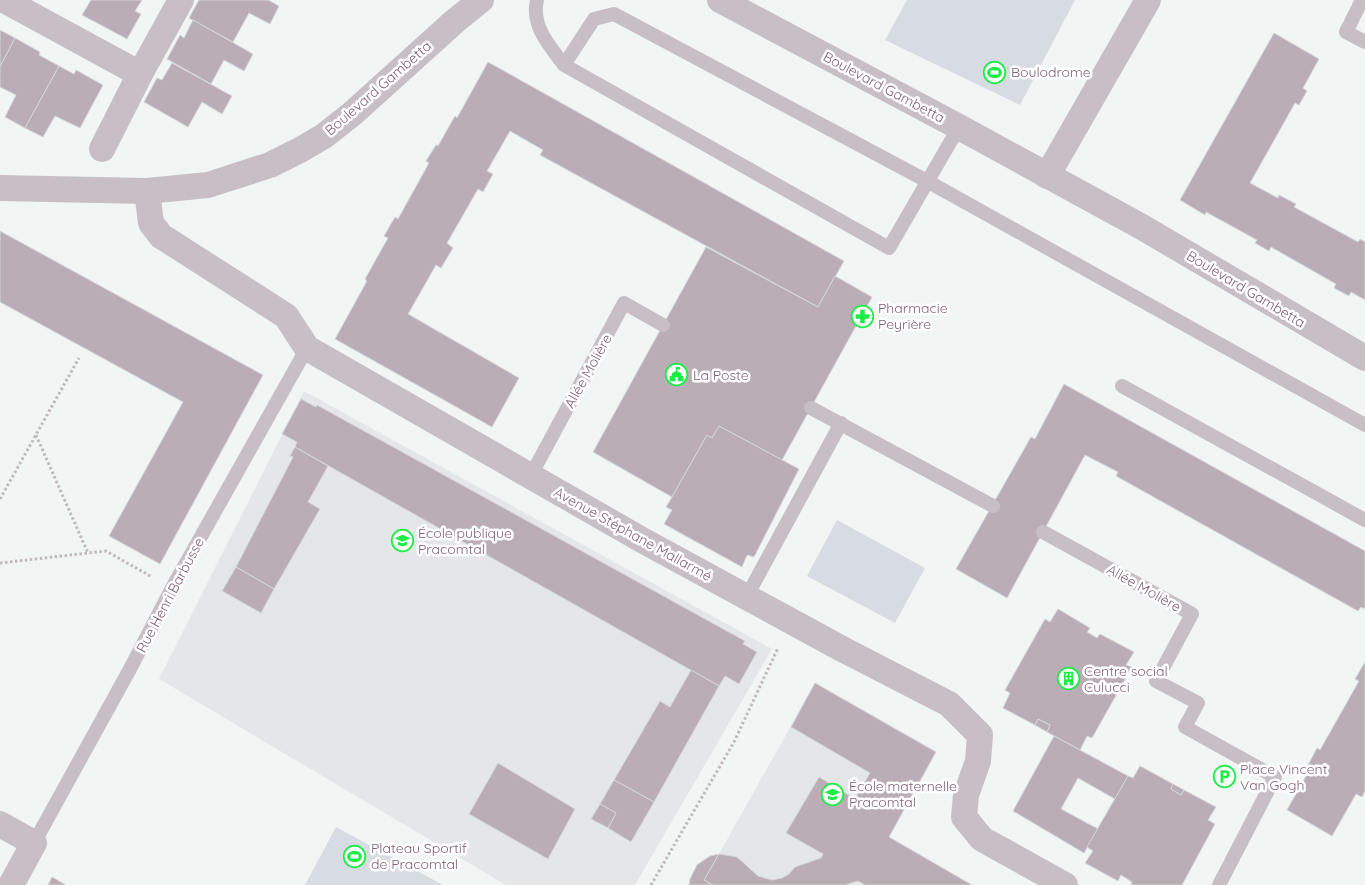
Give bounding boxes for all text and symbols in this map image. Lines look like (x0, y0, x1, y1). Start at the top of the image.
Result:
street label: Boulevard Gambetta (321, 37, 435, 139)
street label: Boulevard Gambetta (820, 47, 948, 127)
sports icon: Boulodrome (983, 60, 1007, 84)
place label: Boulodrome (1011, 63, 1091, 81)
street label: Boulevard Gambetta (1183, 246, 1309, 332)
place label: Pharmacie Peyrière (878, 299, 948, 333)
pharmacy icon: Pharmacie Peyrière (850, 304, 874, 328)
street label: Allée Molière (560, 331, 616, 411)
public building icon: La Poste (665, 363, 689, 387)
place label: La Poste (693, 366, 749, 384)
street label: Avenue Stéphane Mallarmé (551, 483, 715, 585)
place label: École publique Pracomtal (418, 524, 512, 558)
school or university icon: École publique Pracomtal (390, 529, 414, 553)
street label: Rue Henri Barbusse (132, 534, 208, 656)
street label: Allée Molière (1104, 560, 1184, 616)
place label: Centre social Culucci (1084, 662, 1168, 696)
building icon: Centre social Culucci (1056, 667, 1080, 691)
place label: Place Vincent Van Gogh (1240, 760, 1328, 794)
parking icon: Place Vincent Van Gogh (1212, 765, 1236, 789)
place label: École maternelle Pracomtal (849, 777, 957, 811)
school or university icon: École maternelle Pracomtal (821, 782, 845, 806)
place label: Plateau Sportif de Pracomtal (371, 839, 467, 873)
sports icon: Plateau Sportif de Pracomtal (343, 844, 367, 868)

